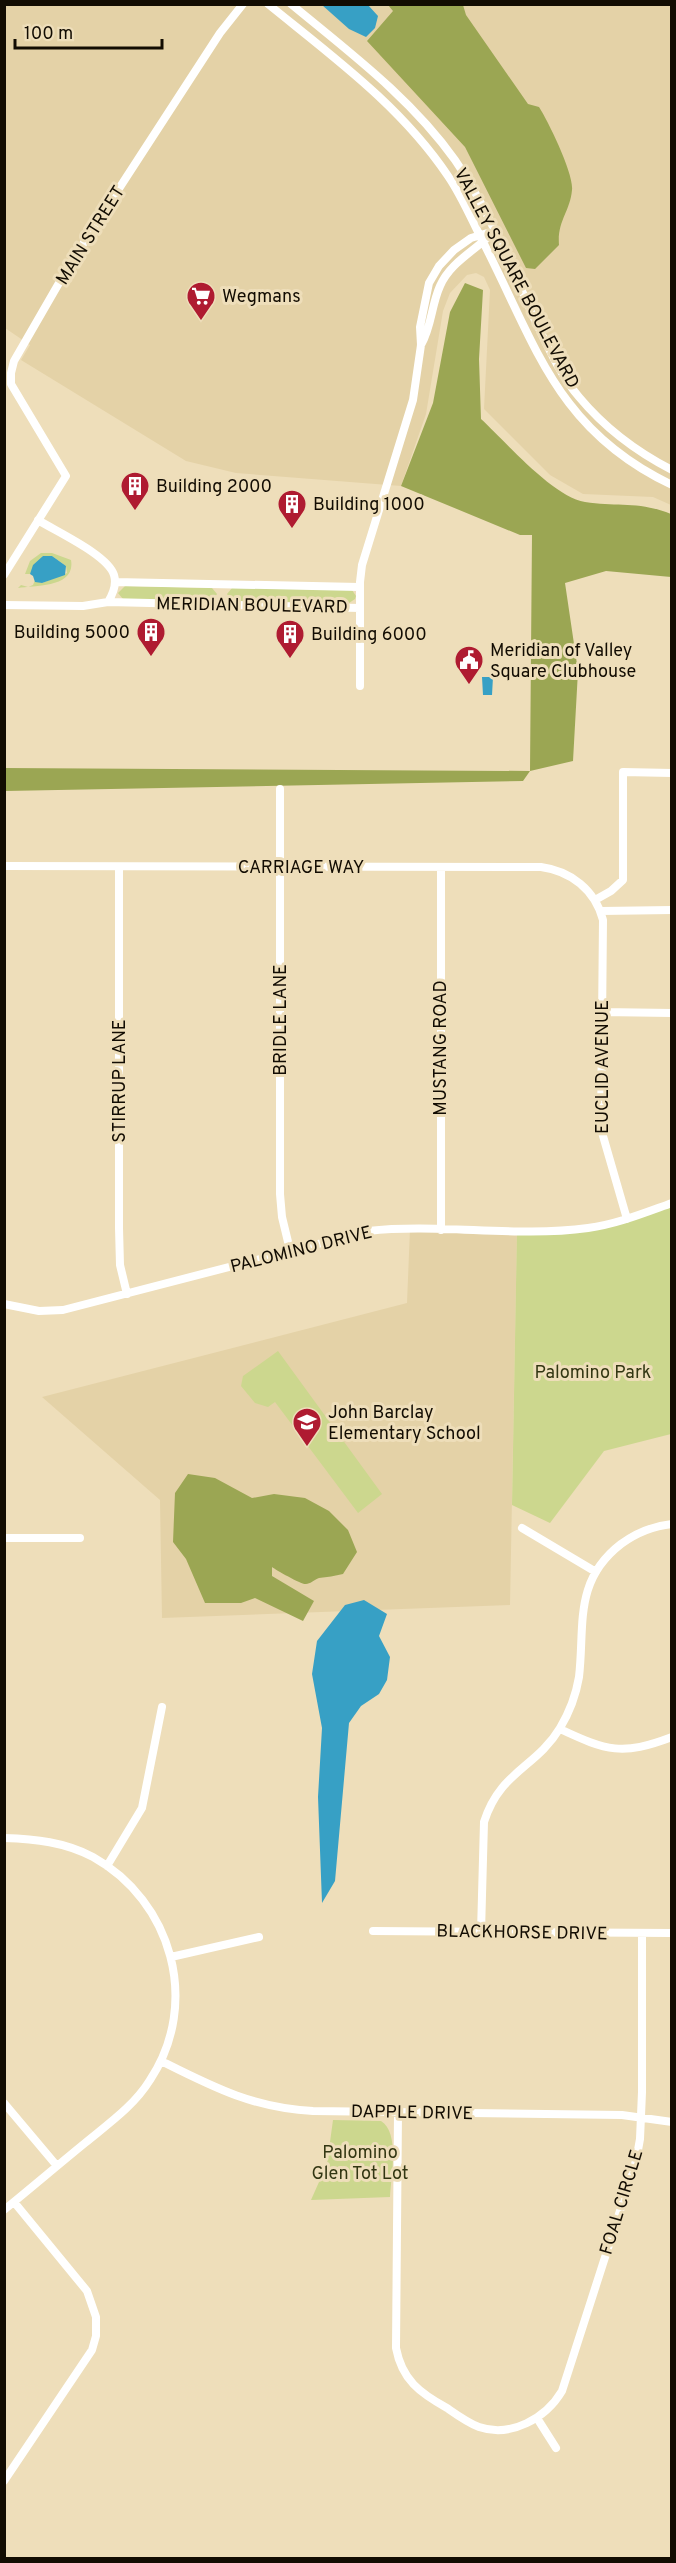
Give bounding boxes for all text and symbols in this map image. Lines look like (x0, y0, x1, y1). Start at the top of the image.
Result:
scale bar (15, 12, 162, 50)
text: 100 m (24, 23, 73, 46)
street label: VALLEY SQUARE BOULEVARD (448, 165, 584, 393)
street label: MAIN STREET (52, 182, 131, 290)
supermarket icon: Wegmans (185, 280, 217, 322)
place label: Wegmans (222, 286, 301, 309)
building icon: Building 2000 (119, 470, 151, 512)
place label: Building 2000 (156, 476, 272, 499)
building icon: Building 1000 (276, 488, 308, 530)
place label: Building 1000 (313, 494, 425, 517)
street label: MERIDIAN BOULEVARD (156, 593, 348, 620)
building icon: Building 5000 (135, 616, 167, 658)
building icon: Building 6000 (274, 618, 306, 660)
place label: Building 5000 (14, 622, 130, 645)
place label: Building 6000 (311, 624, 427, 647)
place label: Meridian of Valley Square Clubhouse (490, 640, 636, 684)
public building icon: Meridian of Valley Square Clubhouse (453, 644, 485, 686)
street label: CARRIAGE WAY (238, 857, 364, 880)
street label: BRIDLE LANE (270, 964, 293, 1076)
street label: MUSTANG ROAD (430, 980, 453, 1116)
street label: EUCLID AVENUE (592, 1000, 615, 1134)
street label: STIRRUP LANE (109, 1019, 132, 1143)
street label: PALOMINO DRIVE (228, 1222, 375, 1279)
park label: Palomino Park (535, 1362, 651, 1385)
place label: John Barclay Elementary School (328, 1402, 481, 1446)
school or university icon: John Barclay Elementary School (291, 1406, 323, 1448)
street label: BLACKHORSE DRIVE (436, 1921, 608, 1946)
street label: DAPPLE DRIVE (351, 2101, 473, 2126)
park label: Palomino Glen Tot Lot (311, 2142, 409, 2186)
street label: FOAL CIRCLE (596, 2147, 649, 2258)

